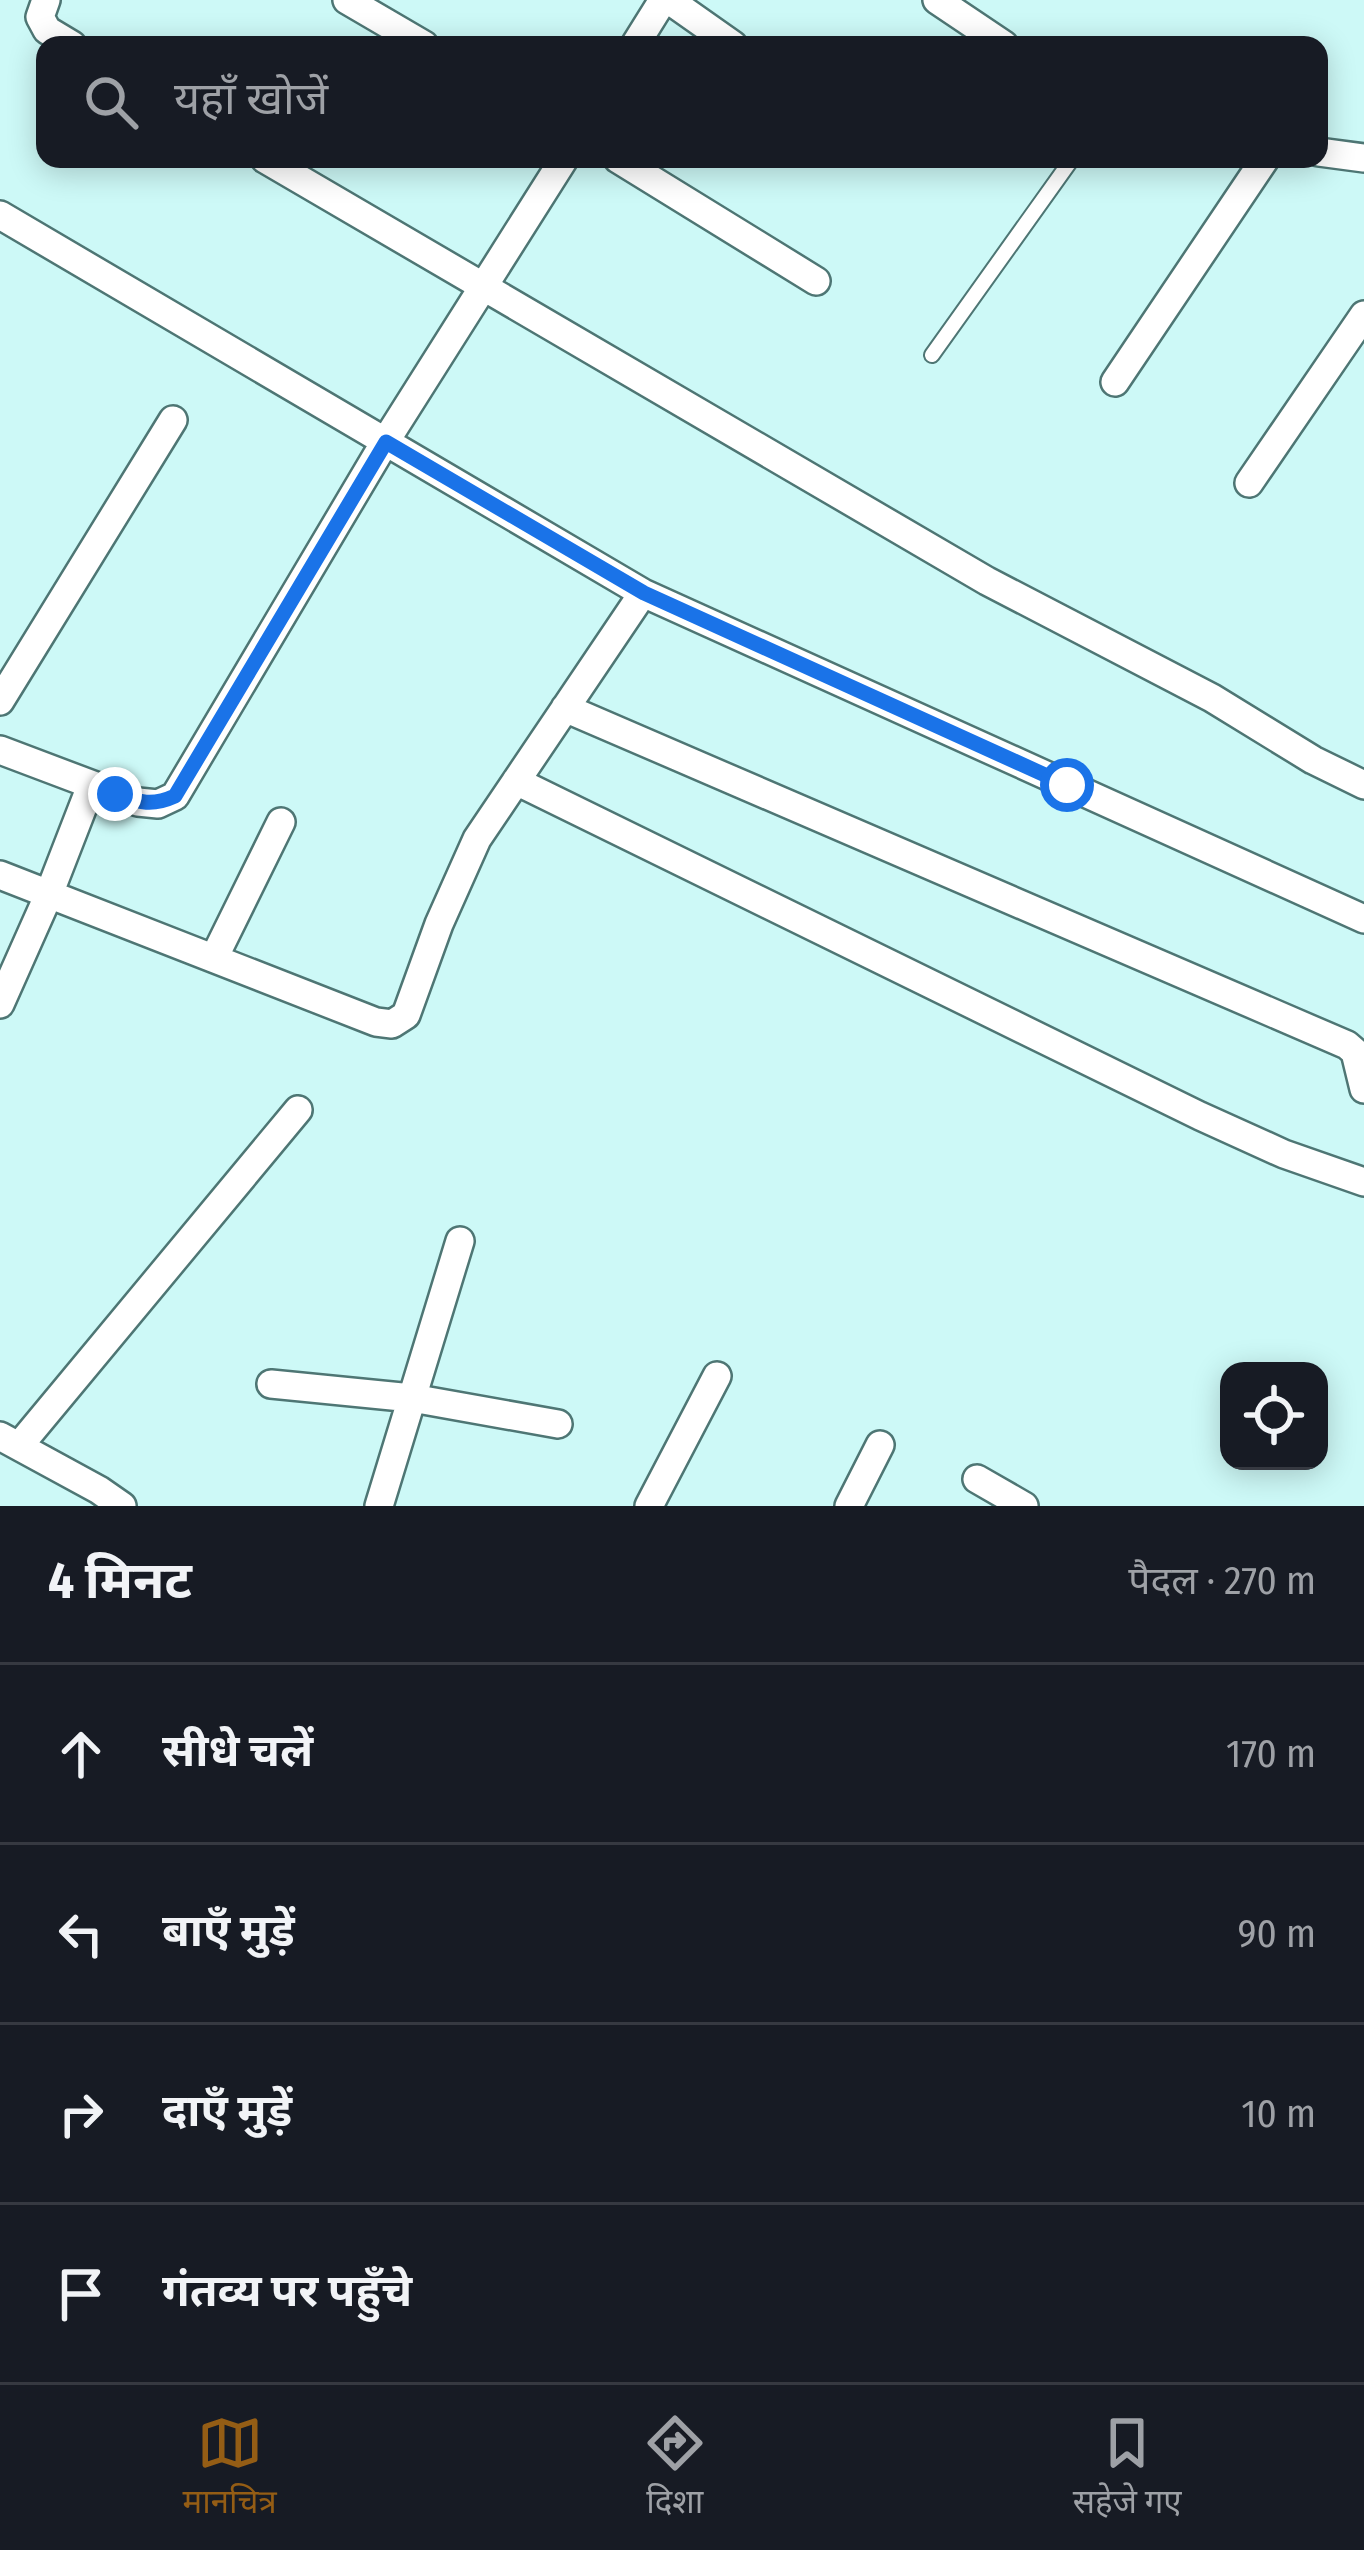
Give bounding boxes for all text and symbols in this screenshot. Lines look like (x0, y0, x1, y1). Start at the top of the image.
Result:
search box (36, 36, 1328, 168)
icon: search (78, 69, 144, 135)
text: यहाँ खोजें (174, 72, 328, 126)
route start (1040, 758, 1094, 812)
route end (88, 767, 142, 821)
map controls (1220, 1362, 1328, 1470)
button: locate (1220, 1362, 1328, 1470)
text: 4 मिनट (48, 1550, 192, 1612)
text: पैदल · 270 m (1128, 1558, 1316, 1604)
icon: ahead (48, 1721, 114, 1787)
text: सीधे चलें (162, 1724, 313, 1778)
text: 170 m (1226, 1731, 1316, 1777)
icon: left (48, 1901, 114, 1967)
text: बाएँ मुड़ें (162, 1904, 295, 1958)
text: 90 m (1238, 1911, 1316, 1957)
icon: right (48, 2081, 114, 2147)
text: दाएँ मुड़ें (162, 2084, 292, 2138)
text: 10 m (1241, 2091, 1316, 2137)
icon: arrive (48, 2261, 114, 2327)
text: गंतव्य पर पहुँचे (162, 2264, 412, 2318)
tab: मानचित्र (182, 2410, 277, 2526)
tab: दिशा (642, 2410, 708, 2526)
tab: सहेजे गए (1073, 2410, 1182, 2526)

